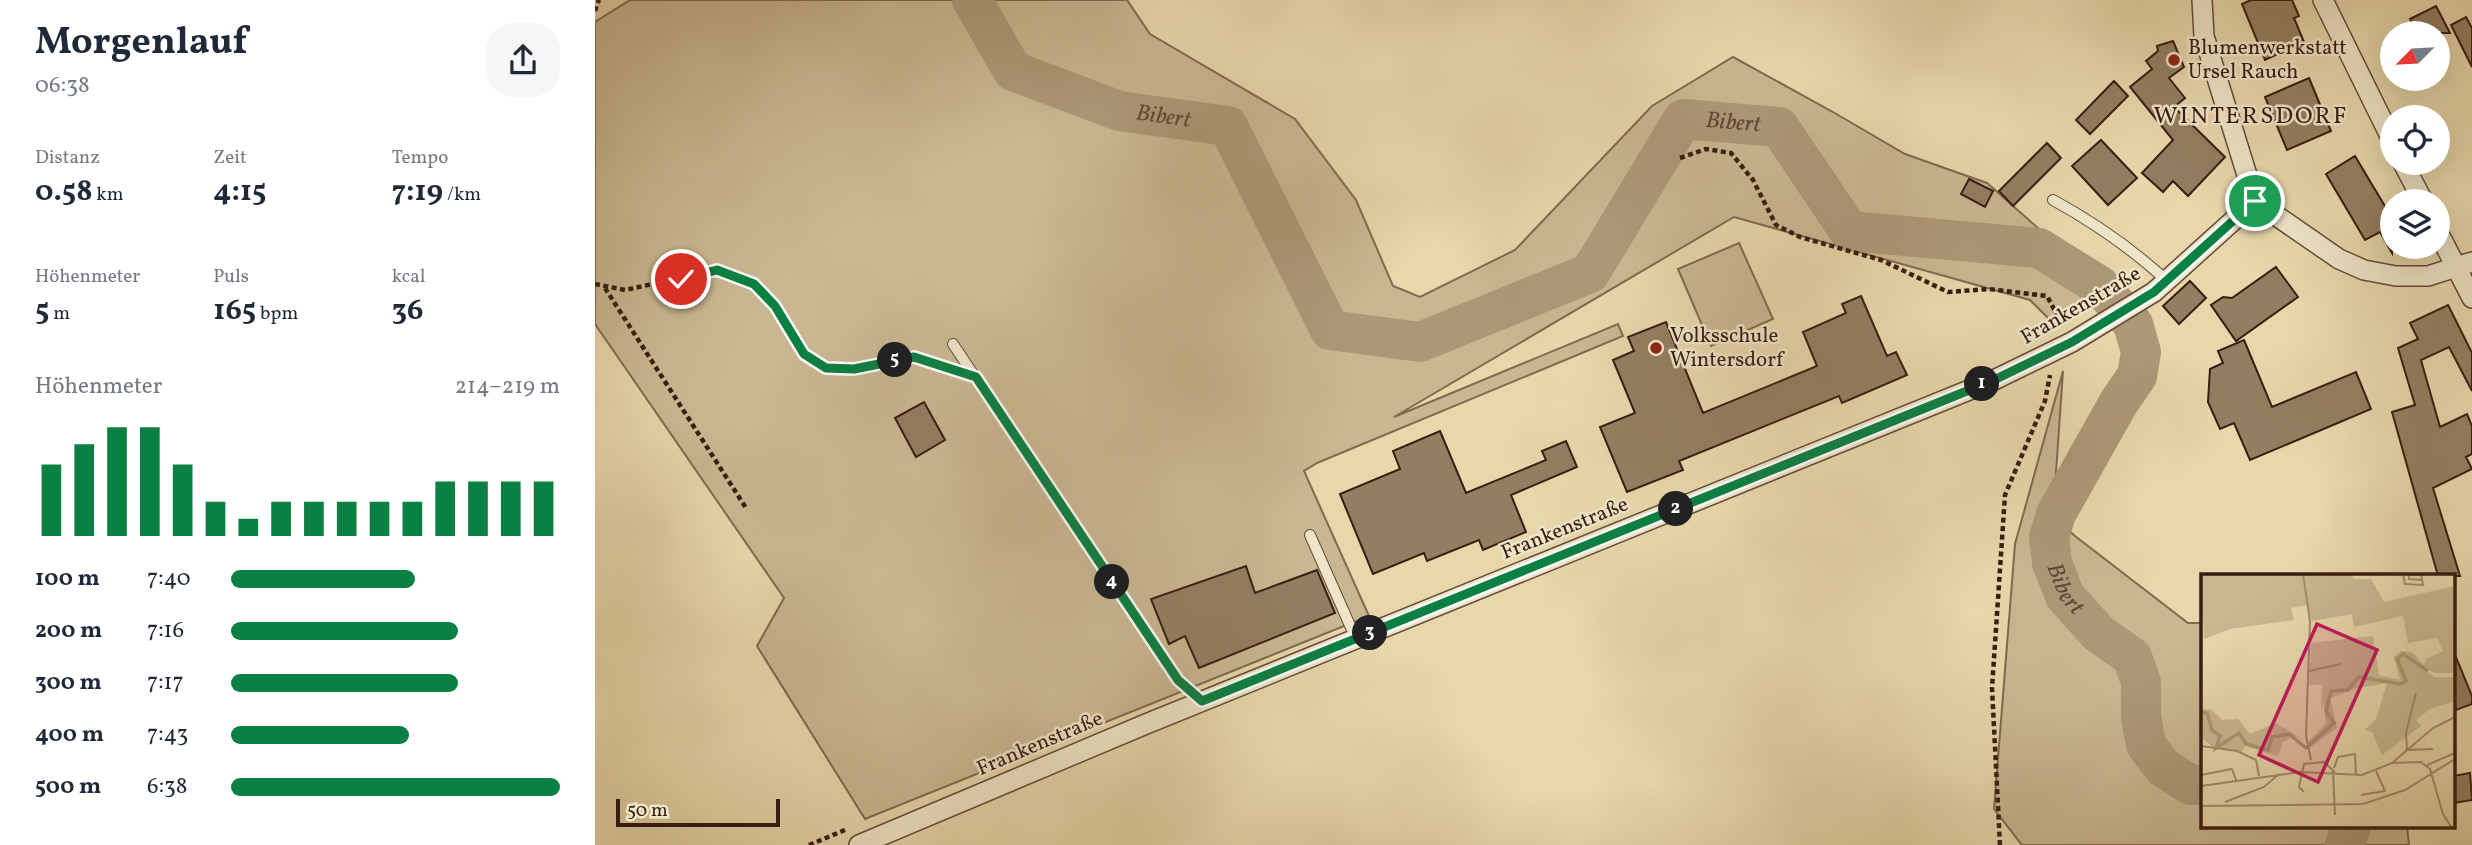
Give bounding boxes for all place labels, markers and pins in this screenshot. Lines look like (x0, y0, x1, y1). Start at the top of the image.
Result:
place label: Blumenwerkstatt Ursel Rauch (2188, 34, 2347, 87)
marker: Blumenwerkstatt Ursel Rauch (2166, 52, 2182, 68)
pin (2225, 171, 2285, 231)
pin (651, 249, 711, 309)
place label: Volksschule Wintersdorf (1670, 322, 1785, 375)
marker: Volksschule Wintersdorf (1648, 340, 1664, 356)
pin: 5 (877, 342, 913, 378)
pin: 1 (1965, 366, 1999, 402)
pin: 2 (1659, 491, 1693, 526)
pin: 4 (1095, 564, 1129, 600)
pin: 3 (1353, 616, 1387, 650)

